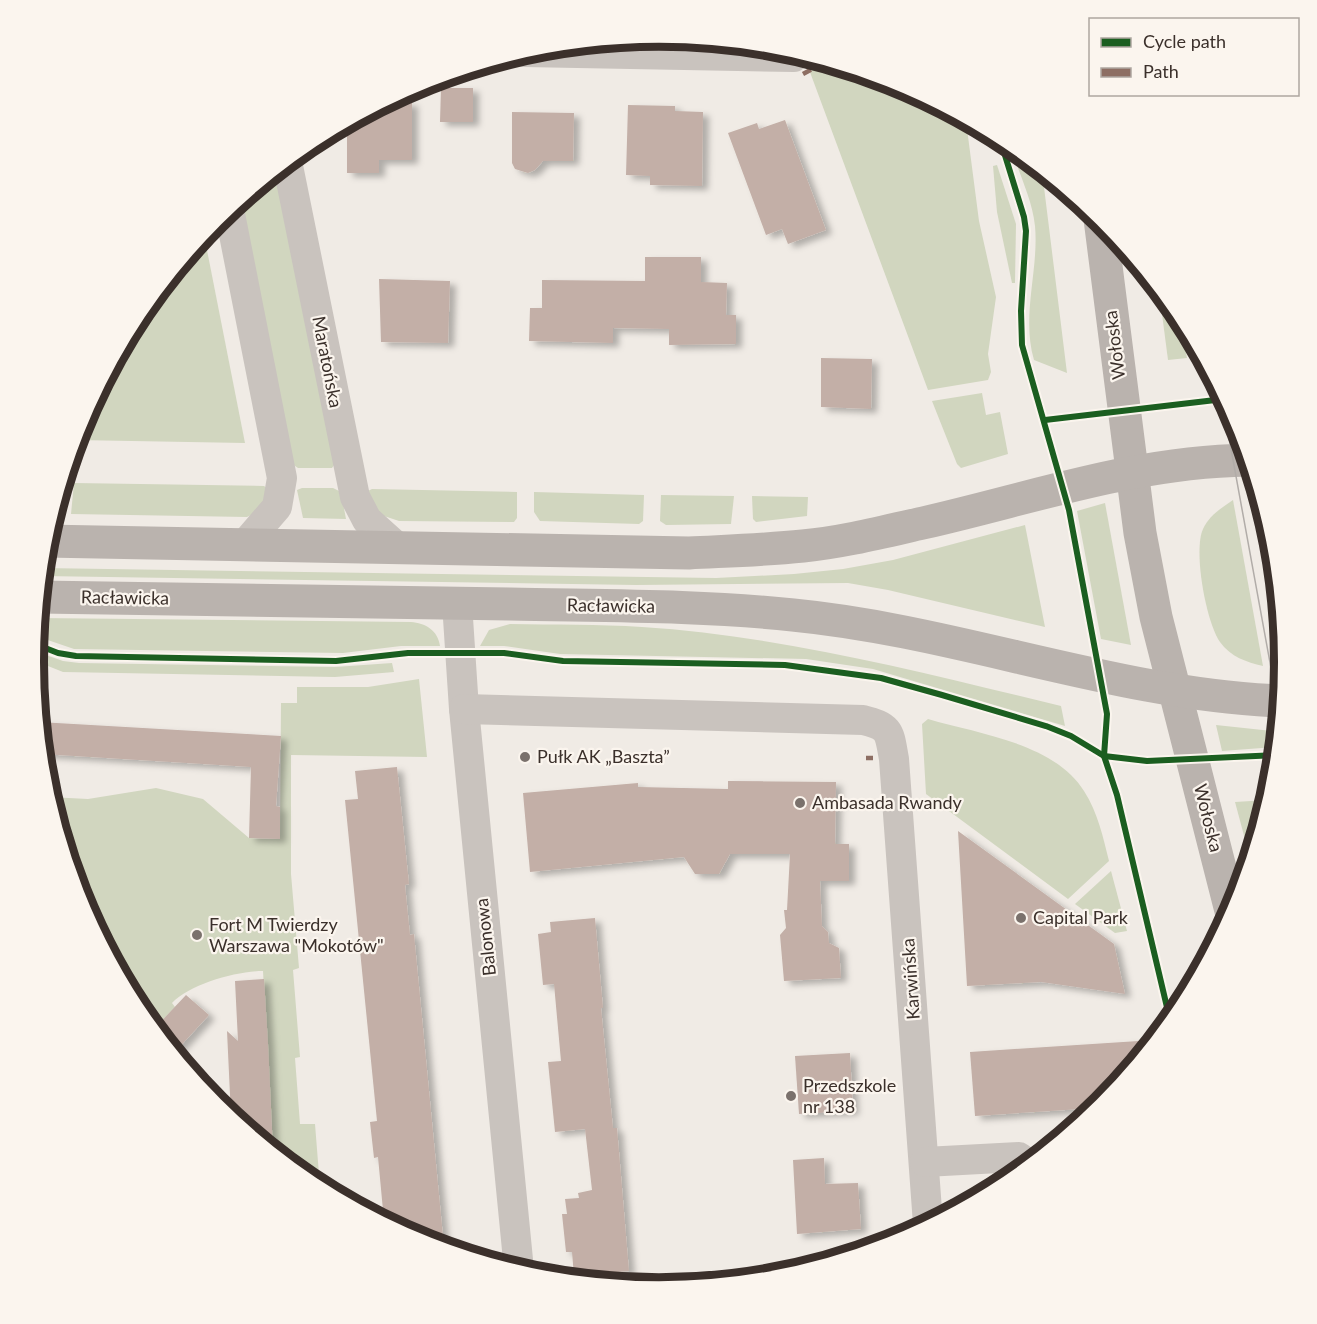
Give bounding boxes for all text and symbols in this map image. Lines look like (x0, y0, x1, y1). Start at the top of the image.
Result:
legend (1089, 18, 1299, 96)
text: Cycle path (1143, 30, 1226, 52)
text: Path (1143, 60, 1179, 82)
street label: Wołoska (1099, 309, 1129, 381)
street label: Maratońska (308, 314, 348, 410)
street label: Racławicka (81, 585, 169, 609)
street label: Racławicka (567, 593, 655, 617)
place label: Pułk AK „Baszta” (537, 745, 670, 767)
marker: Pułk AK „Baszta” (518, 750, 532, 764)
street label: Wołoska (1190, 781, 1228, 854)
place label: Ambasada Rwandy (812, 791, 963, 813)
marker: Ambasada Rwandy (793, 796, 807, 810)
street label: Balonowa (470, 897, 500, 977)
place label: Capital Park (1033, 906, 1129, 928)
marker: Capital Park (1014, 911, 1028, 925)
place label: Fort M Twierdzy Warszawa "Mokotów" (209, 913, 384, 956)
marker: Fort M Twierdzy Warszawa "Mokotów" (190, 928, 204, 942)
street label: Karwińska (896, 938, 924, 1021)
place label: Przedszkole nr 138 (803, 1074, 896, 1117)
marker: Przedszkole nr 138 (784, 1089, 798, 1103)

